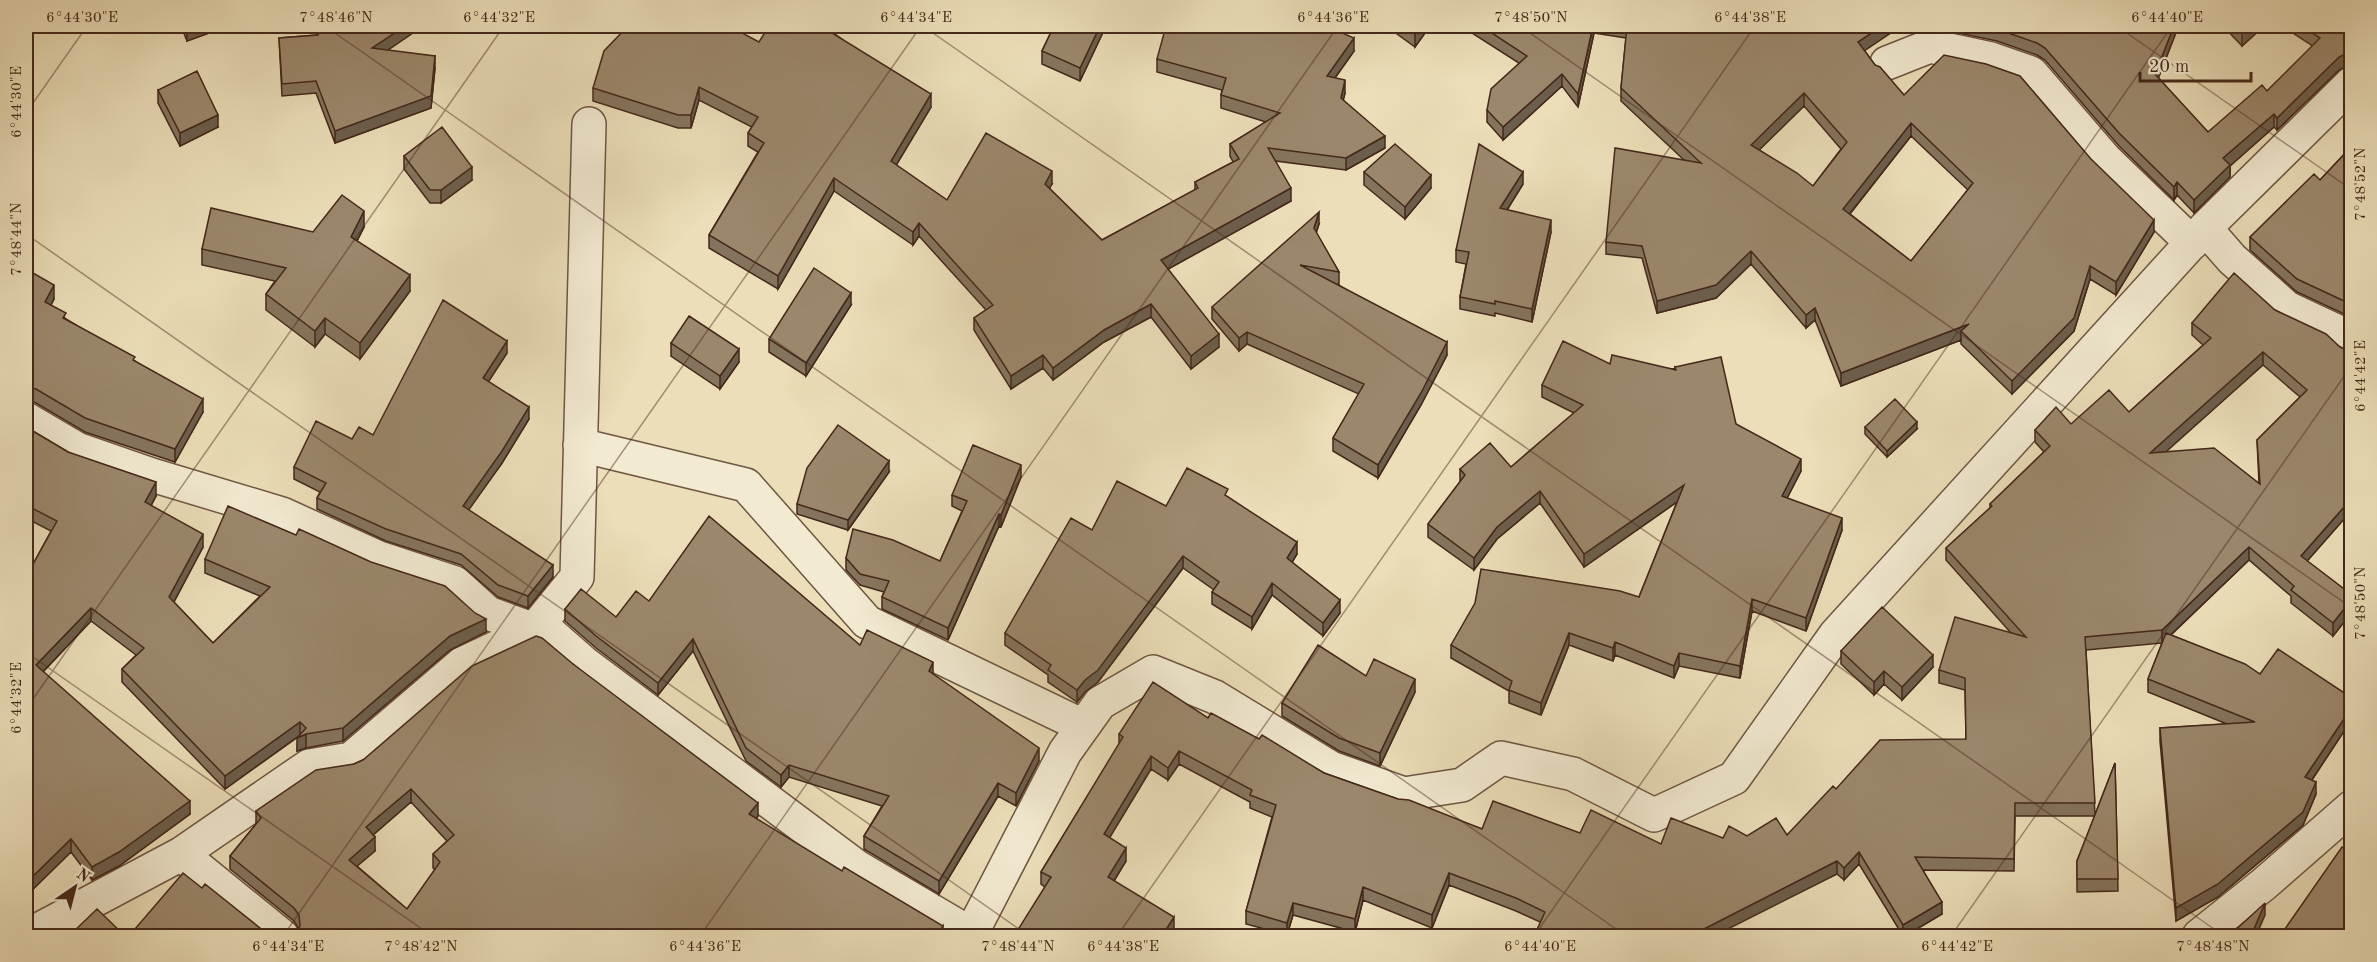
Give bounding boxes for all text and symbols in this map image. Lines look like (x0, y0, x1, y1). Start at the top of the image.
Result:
text: 6°44'30"E (46, 11, 118, 26)
text: 7°48'46"N (299, 11, 373, 26)
text: 6°44'32"E (463, 11, 535, 26)
text: 6°44'34"E (880, 11, 952, 26)
text: 6°44'36"E (1297, 11, 1369, 26)
text: 7°48'50"N (1494, 11, 1568, 26)
text: 6°44'38"E (1714, 11, 1786, 26)
text: 6°44'40"E (2131, 11, 2203, 26)
scale bar (2140, 45, 2251, 83)
text: 20 m (2149, 58, 2189, 76)
text: 6°44'30"E (10, 66, 25, 138)
text: 7°48'52"N (2354, 147, 2369, 221)
text: 7°48'44"N (10, 202, 25, 276)
text: 6°44'42"E (2354, 340, 2369, 412)
text: 7°48'50"N (2354, 566, 2369, 640)
text: 6°44'32"E (10, 662, 25, 734)
north arrow (45, 857, 105, 917)
text: N (73, 866, 93, 887)
text: 6°44'34"E (252, 940, 324, 955)
text: 7°48'42"N (384, 940, 458, 955)
text: 6°44'36"E (669, 940, 741, 955)
text: 7°48'44"N (981, 940, 1055, 955)
text: 6°44'38"E (1087, 940, 1159, 955)
text: 6°44'40"E (1504, 940, 1576, 955)
text: 6°44'42"E (1921, 940, 1993, 955)
text: 7°48'48"N (2176, 940, 2250, 955)

